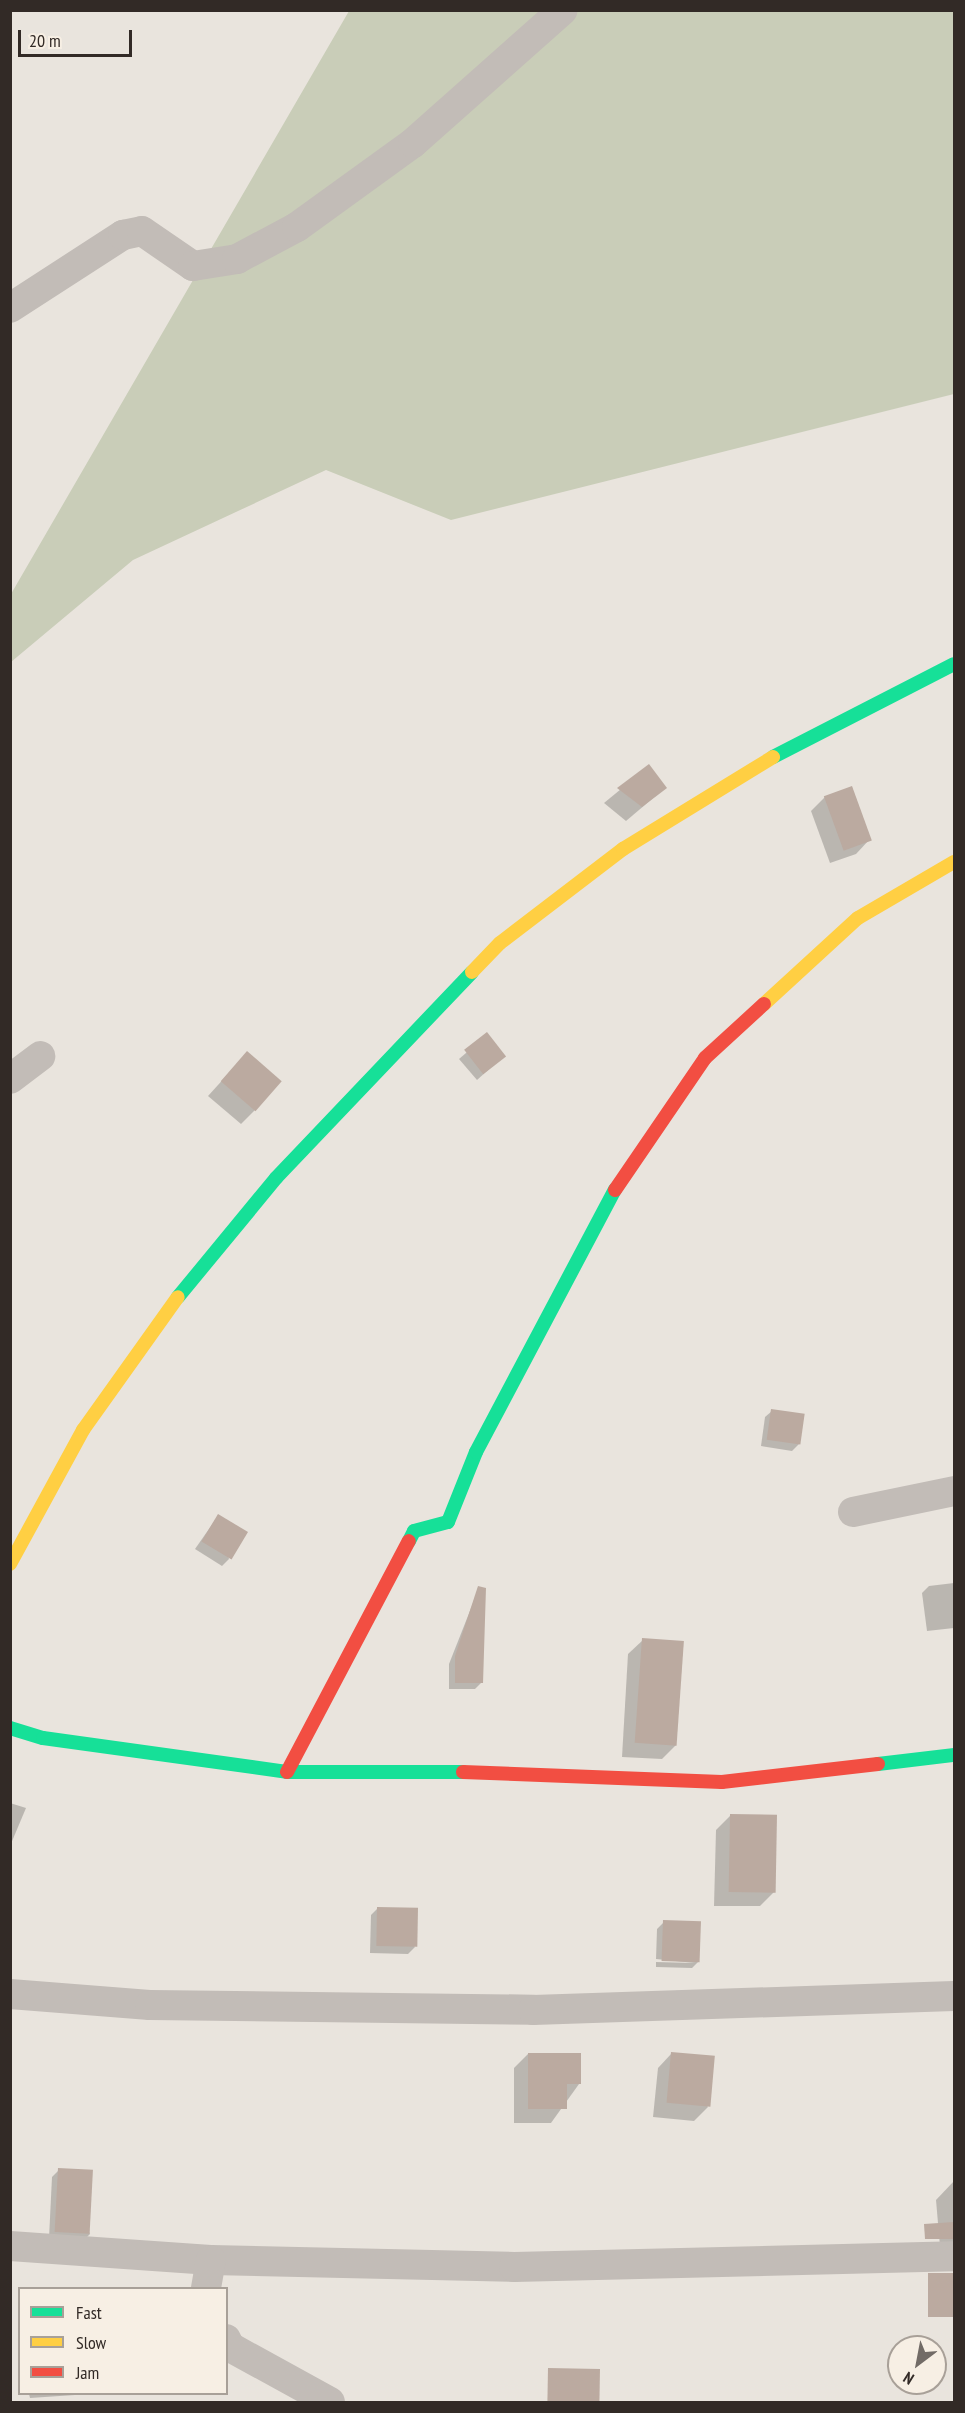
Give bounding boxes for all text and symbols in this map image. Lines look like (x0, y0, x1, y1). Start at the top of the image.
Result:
scale bar (21, 18, 135, 56)
text: 20 m (29, 29, 61, 52)
legend (18, 2287, 228, 2395)
text: Fast (76, 2301, 102, 2324)
text: Slow (76, 2331, 106, 2354)
north arrow (887, 2335, 947, 2395)
text: Jam (76, 2361, 99, 2384)
text: N (900, 2368, 917, 2389)

